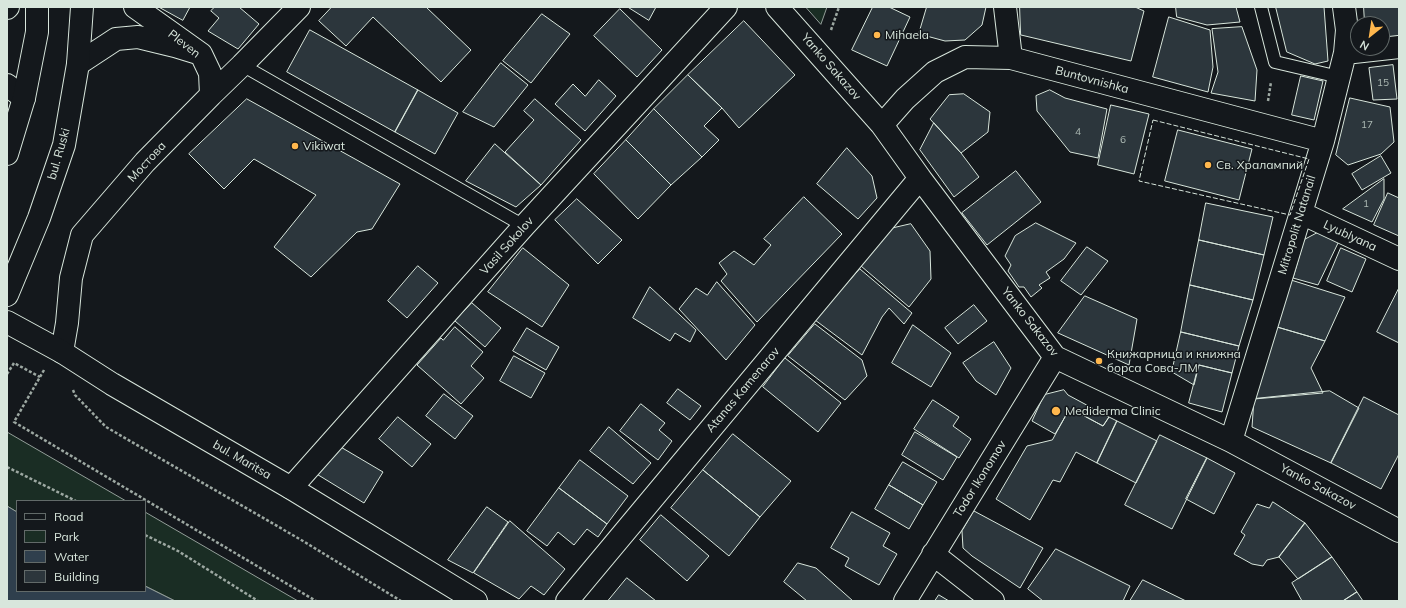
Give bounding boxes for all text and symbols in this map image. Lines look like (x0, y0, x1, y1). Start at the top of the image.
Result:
north arrow (1350, 16, 1390, 56)
street label: Pleven (165, 27, 203, 61)
place label: Mihaela (885, 28, 929, 42)
marker: Mihaela (872, 30, 882, 40)
street label: Yanko Sakazov (798, 31, 864, 103)
text: N (1357, 37, 1372, 54)
street label: Buntovnishka (1054, 63, 1130, 97)
house number: 15 (1377, 77, 1389, 89)
house number: 17 (1361, 119, 1373, 131)
house number: 4 (1075, 126, 1081, 138)
street label: bul. Ruski (45, 127, 73, 181)
house number: 6 (1120, 134, 1126, 146)
street label: Мостова (125, 139, 169, 185)
place label: Vikiwat (303, 139, 345, 153)
marker: Vikiwat (290, 141, 300, 151)
place label: Св. Хралампий (1216, 158, 1303, 172)
marker: Св. Хралампий (1203, 160, 1213, 170)
street label: Mitropolit Natanail (1275, 174, 1319, 276)
house number: 1 (1363, 198, 1369, 210)
street label: Vasil Sokolov (477, 214, 537, 278)
street label: Lyublyana (1321, 217, 1379, 255)
street label: Yanko Sakazov (999, 285, 1061, 359)
street label: Atanas Kamenarov (703, 344, 783, 436)
place label: Книжарница и книжна борса Сова-ЛМ (1107, 347, 1241, 375)
marker: Книжарница и книжна борса Сова-ЛМ (1094, 356, 1104, 366)
place label: Mediderma Clinic (1065, 404, 1161, 418)
marker: Mediderma Clinic (1050, 405, 1062, 417)
street label: bul. Maritsa (210, 438, 274, 482)
street label: Todor Ikonomov (951, 438, 1009, 520)
street label: Yanko Sakazov (1278, 461, 1358, 513)
legend (16, 500, 146, 592)
text: Road (54, 509, 83, 524)
text: Park (54, 529, 79, 544)
text: Water (54, 549, 89, 564)
text: Building (54, 569, 99, 584)

